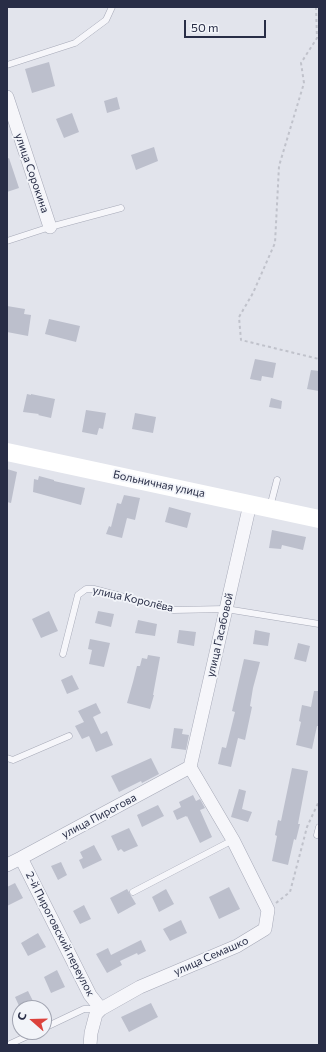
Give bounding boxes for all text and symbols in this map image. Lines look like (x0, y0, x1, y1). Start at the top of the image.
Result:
scale bar (186, 12, 268, 38)
text: 50 m (191, 20, 219, 34)
street label: улица Сорокина (12, 131, 52, 215)
street label: Больничная улица (112, 468, 206, 500)
street label: улица Королёва (91, 583, 175, 615)
street label: улица Гасабовой (204, 591, 236, 679)
street label: улица Пирогова (59, 791, 139, 841)
street label: 2-й Пироговский переулок (23, 869, 97, 999)
street label: улица Семашко (172, 934, 250, 978)
north arrow (12, 1000, 52, 1040)
text: С (14, 1010, 29, 1022)

